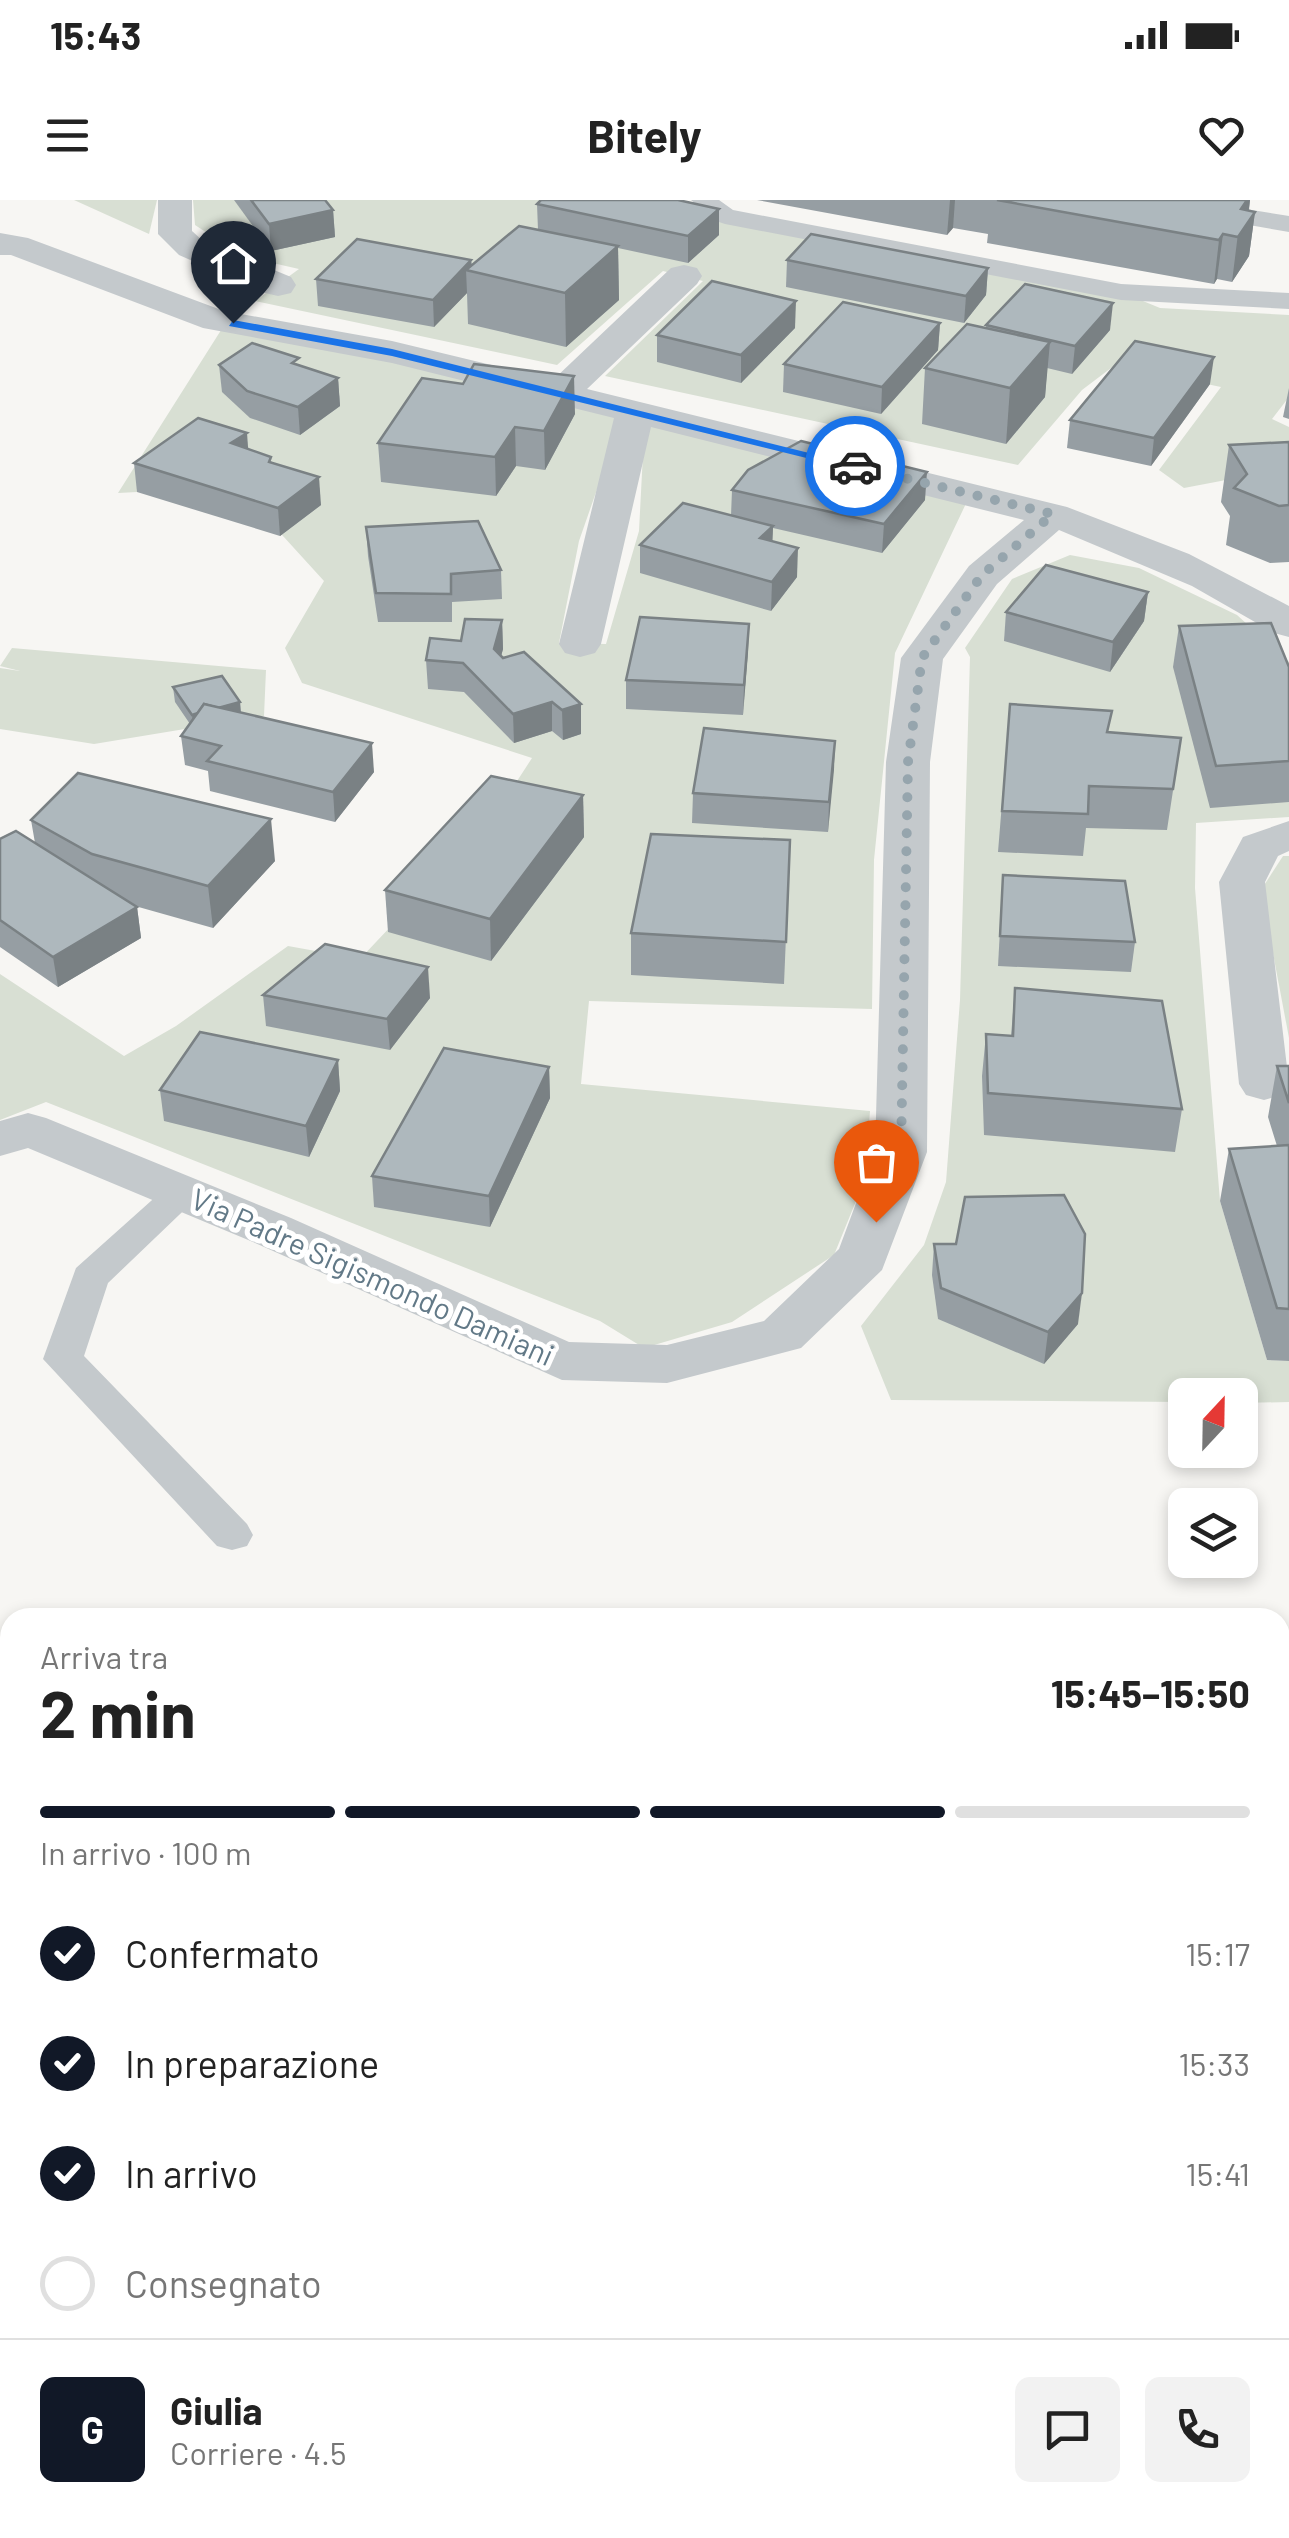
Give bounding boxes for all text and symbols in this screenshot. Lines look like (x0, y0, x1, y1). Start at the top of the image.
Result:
text: 15:43 (50, 12, 141, 58)
icon: menu (40, 108, 95, 163)
text: Bitely (587, 108, 702, 162)
icon: heart (1194, 108, 1249, 163)
pin (191, 221, 276, 324)
icon: home (206, 236, 261, 291)
courier (805, 416, 905, 516)
icon: car (828, 439, 883, 494)
pin (834, 1120, 919, 1223)
icon: bag (849, 1135, 904, 1190)
street label: Via Padre Sigismondo Damiani (186, 1180, 560, 1372)
north arrow (1168, 1378, 1258, 1468)
map controls (1168, 1378, 1258, 1578)
button: layers (1168, 1488, 1258, 1578)
text: Arriva tra (40, 1637, 168, 1675)
text: 15:45–15:50 (1051, 1670, 1250, 1716)
text: 2 min (40, 1673, 196, 1751)
text: In arrivo · 100 m (40, 1833, 252, 1871)
icon: check (40, 1926, 95, 1981)
text: Confermato (125, 1930, 320, 1976)
text: 15:17 (1185, 1934, 1250, 1972)
icon: check (40, 2036, 95, 2091)
text: In preparazione (125, 2040, 379, 2086)
text: 15:33 (1179, 2044, 1250, 2082)
icon: check (40, 2146, 95, 2201)
text: In arrivo (125, 2150, 258, 2196)
text: 15:41 (1186, 2154, 1250, 2192)
text: Consegnato (125, 2260, 322, 2306)
button: chat (1015, 2377, 1120, 2482)
button: phone (1145, 2377, 1250, 2482)
text: Giulia (170, 2387, 263, 2433)
text: G (81, 2406, 104, 2452)
text: Corriere · 4.5 (170, 2433, 346, 2471)

